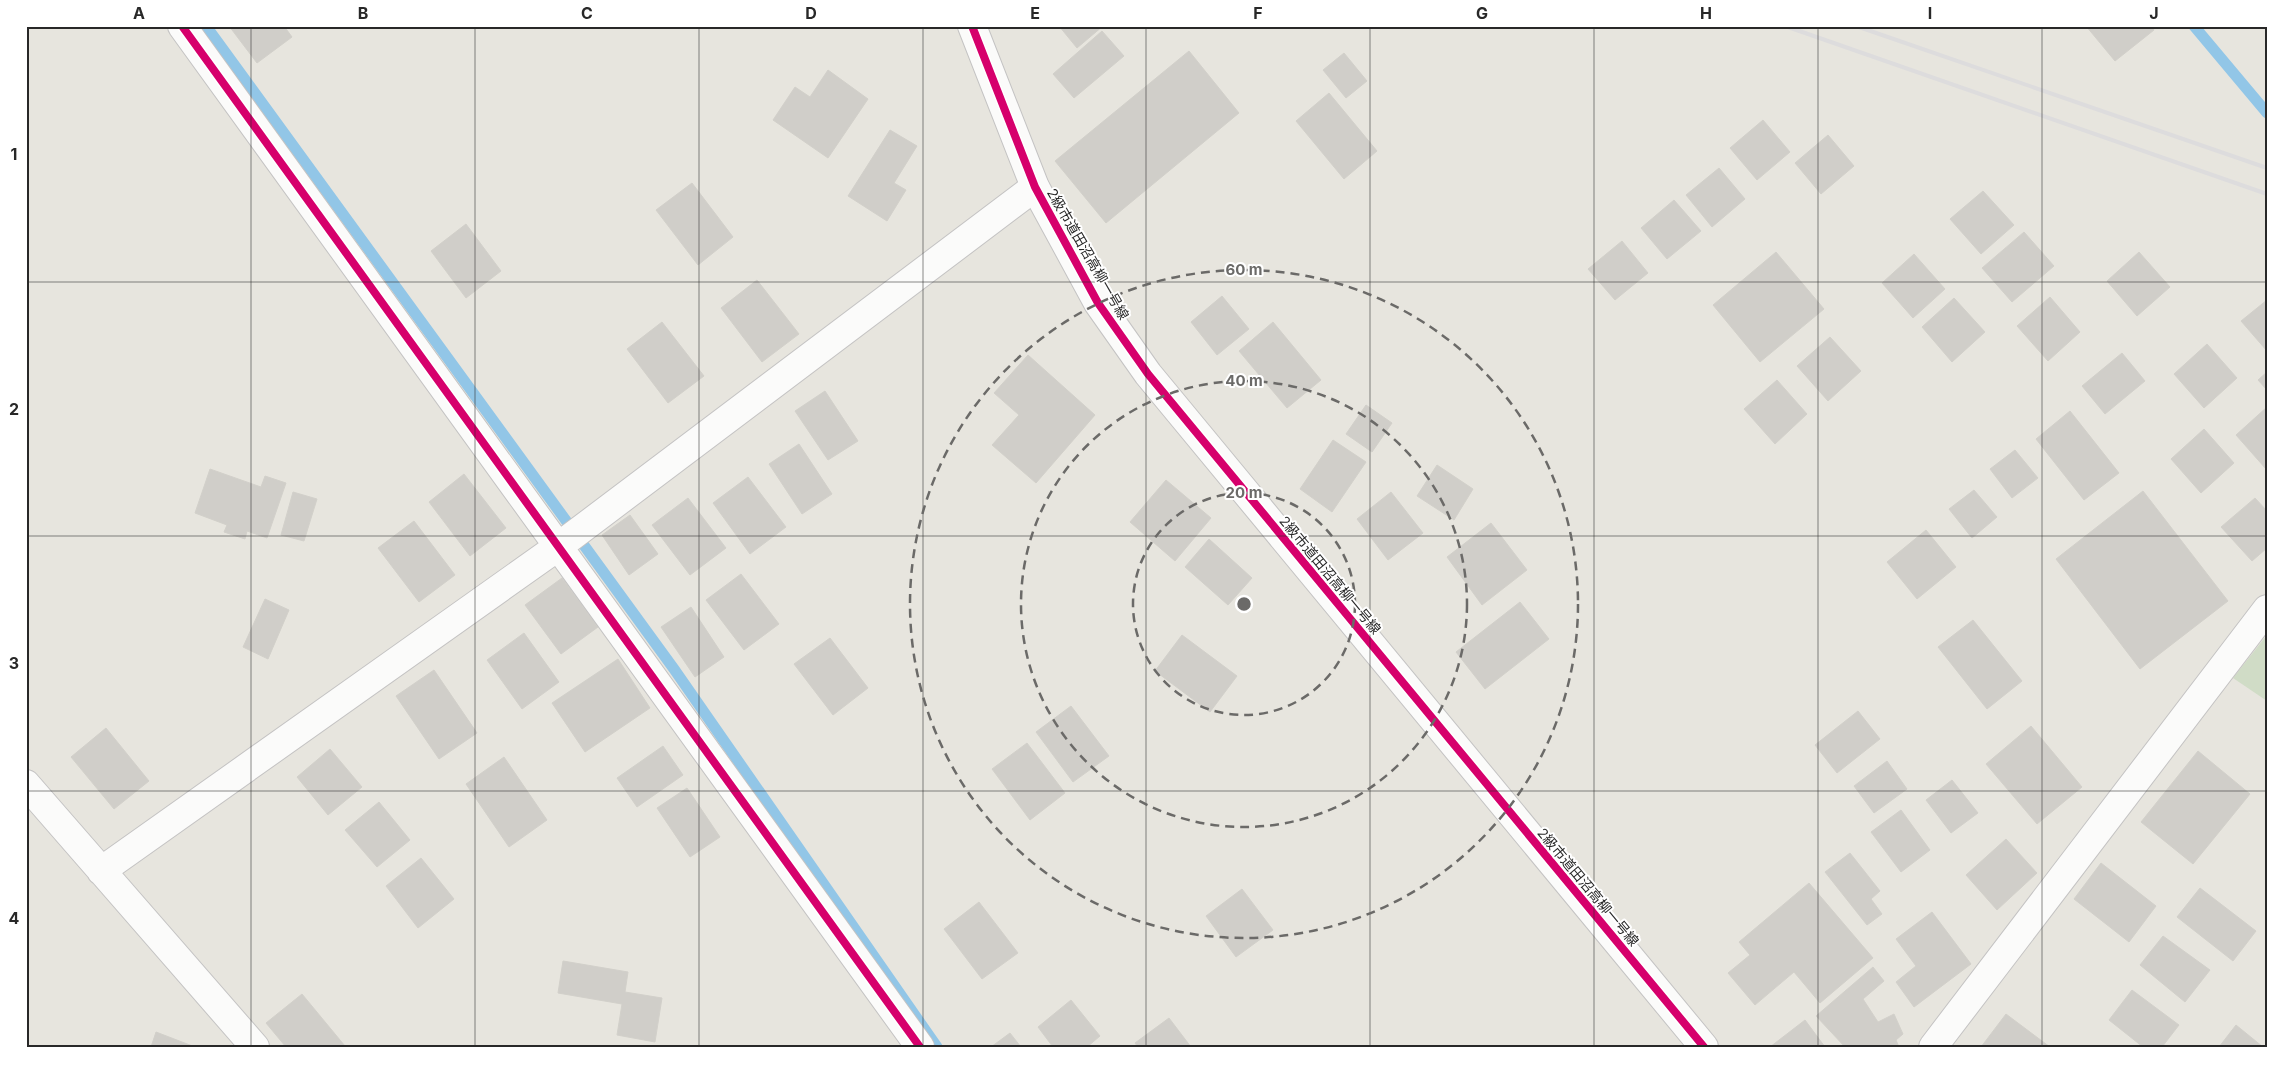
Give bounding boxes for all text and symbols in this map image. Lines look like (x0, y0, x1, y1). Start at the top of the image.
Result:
text: A (133, 3, 145, 23)
text: B (358, 3, 368, 23)
text: C (581, 3, 593, 23)
text: D (805, 3, 817, 23)
text: E (1030, 3, 1040, 23)
text: F (1253, 3, 1263, 23)
text: G (1476, 3, 1488, 23)
text: H (1700, 3, 1712, 23)
text: I (1928, 3, 1932, 23)
text: J (2149, 3, 2159, 23)
text: 1 (11, 144, 17, 164)
street label: 2級市道田沼高柳一号線 (1044, 185, 1133, 322)
text: 60 m (1225, 260, 1263, 279)
text: 40 m (1225, 371, 1263, 390)
text: 2 (9, 399, 19, 419)
text: 20 m (1226, 483, 1262, 502)
street label: 2級市道田沼高柳一号線 (1276, 512, 1385, 637)
centre of rings (1235, 595, 1253, 613)
text: 3 (9, 653, 19, 673)
street label: 2級市道田沼高柳一号線 (1534, 824, 1643, 949)
text: 4 (9, 908, 20, 928)

